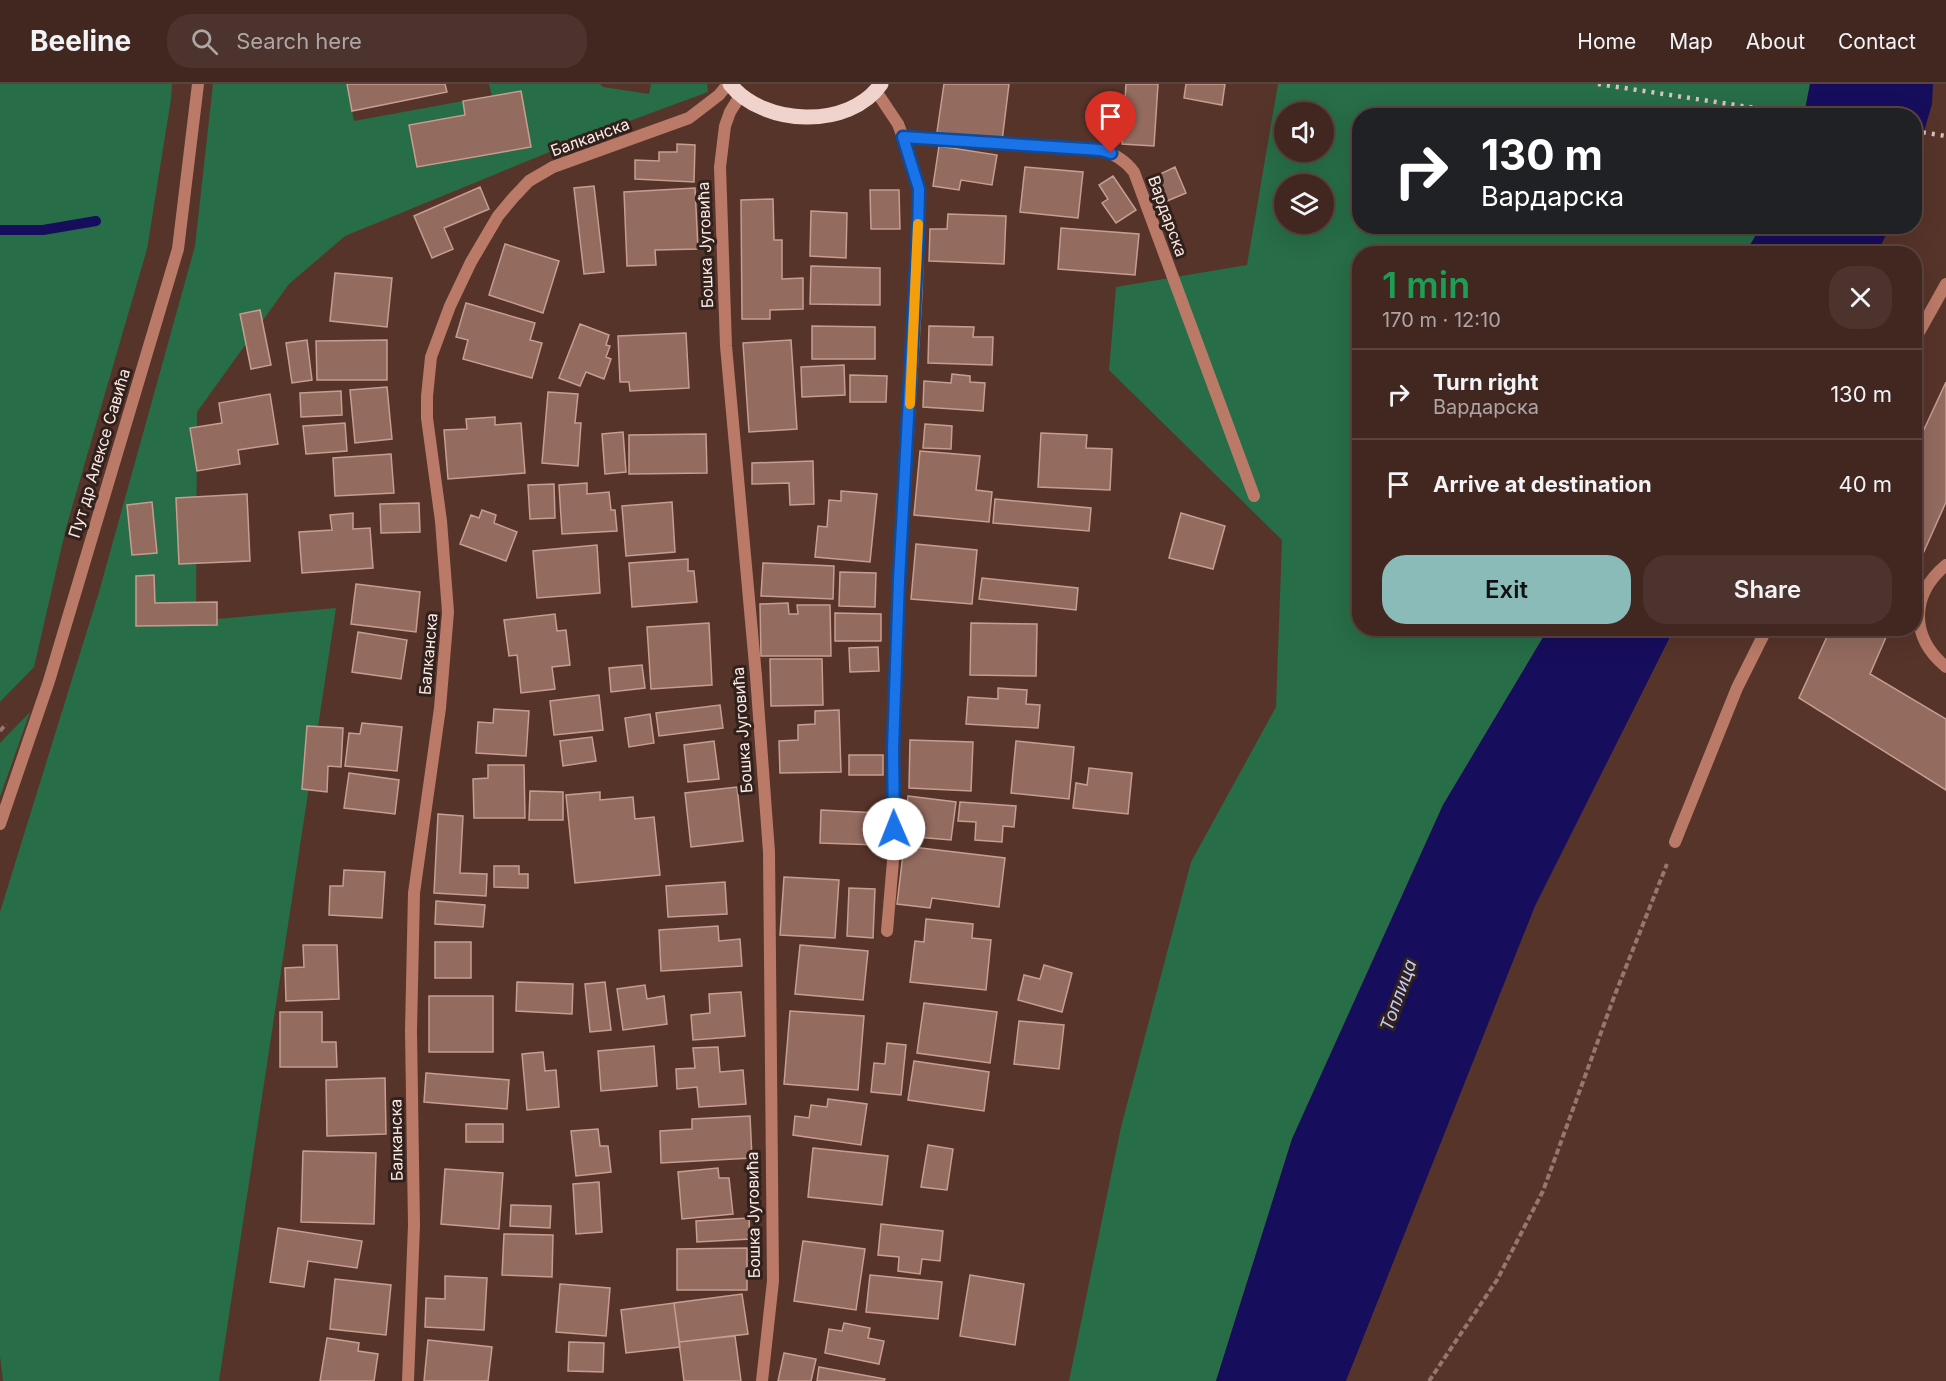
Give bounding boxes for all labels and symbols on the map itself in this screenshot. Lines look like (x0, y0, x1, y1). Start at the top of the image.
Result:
pin (1085, 91, 1136, 153)
street label: Балканска (548, 114, 632, 160)
street label: Вардарска (1144, 173, 1192, 259)
street label: Бошка Југовића (693, 181, 717, 309)
street label: Пут др Алексе Савића (64, 366, 134, 540)
street label: Балканска (414, 612, 442, 696)
street label: Бошка Југовића (728, 666, 756, 794)
position arrow (862, 797, 926, 861)
water label: Топлица (1375, 956, 1421, 1034)
street label: Балканска (385, 1099, 407, 1181)
street label: Бошка Југовића (742, 1152, 764, 1278)

